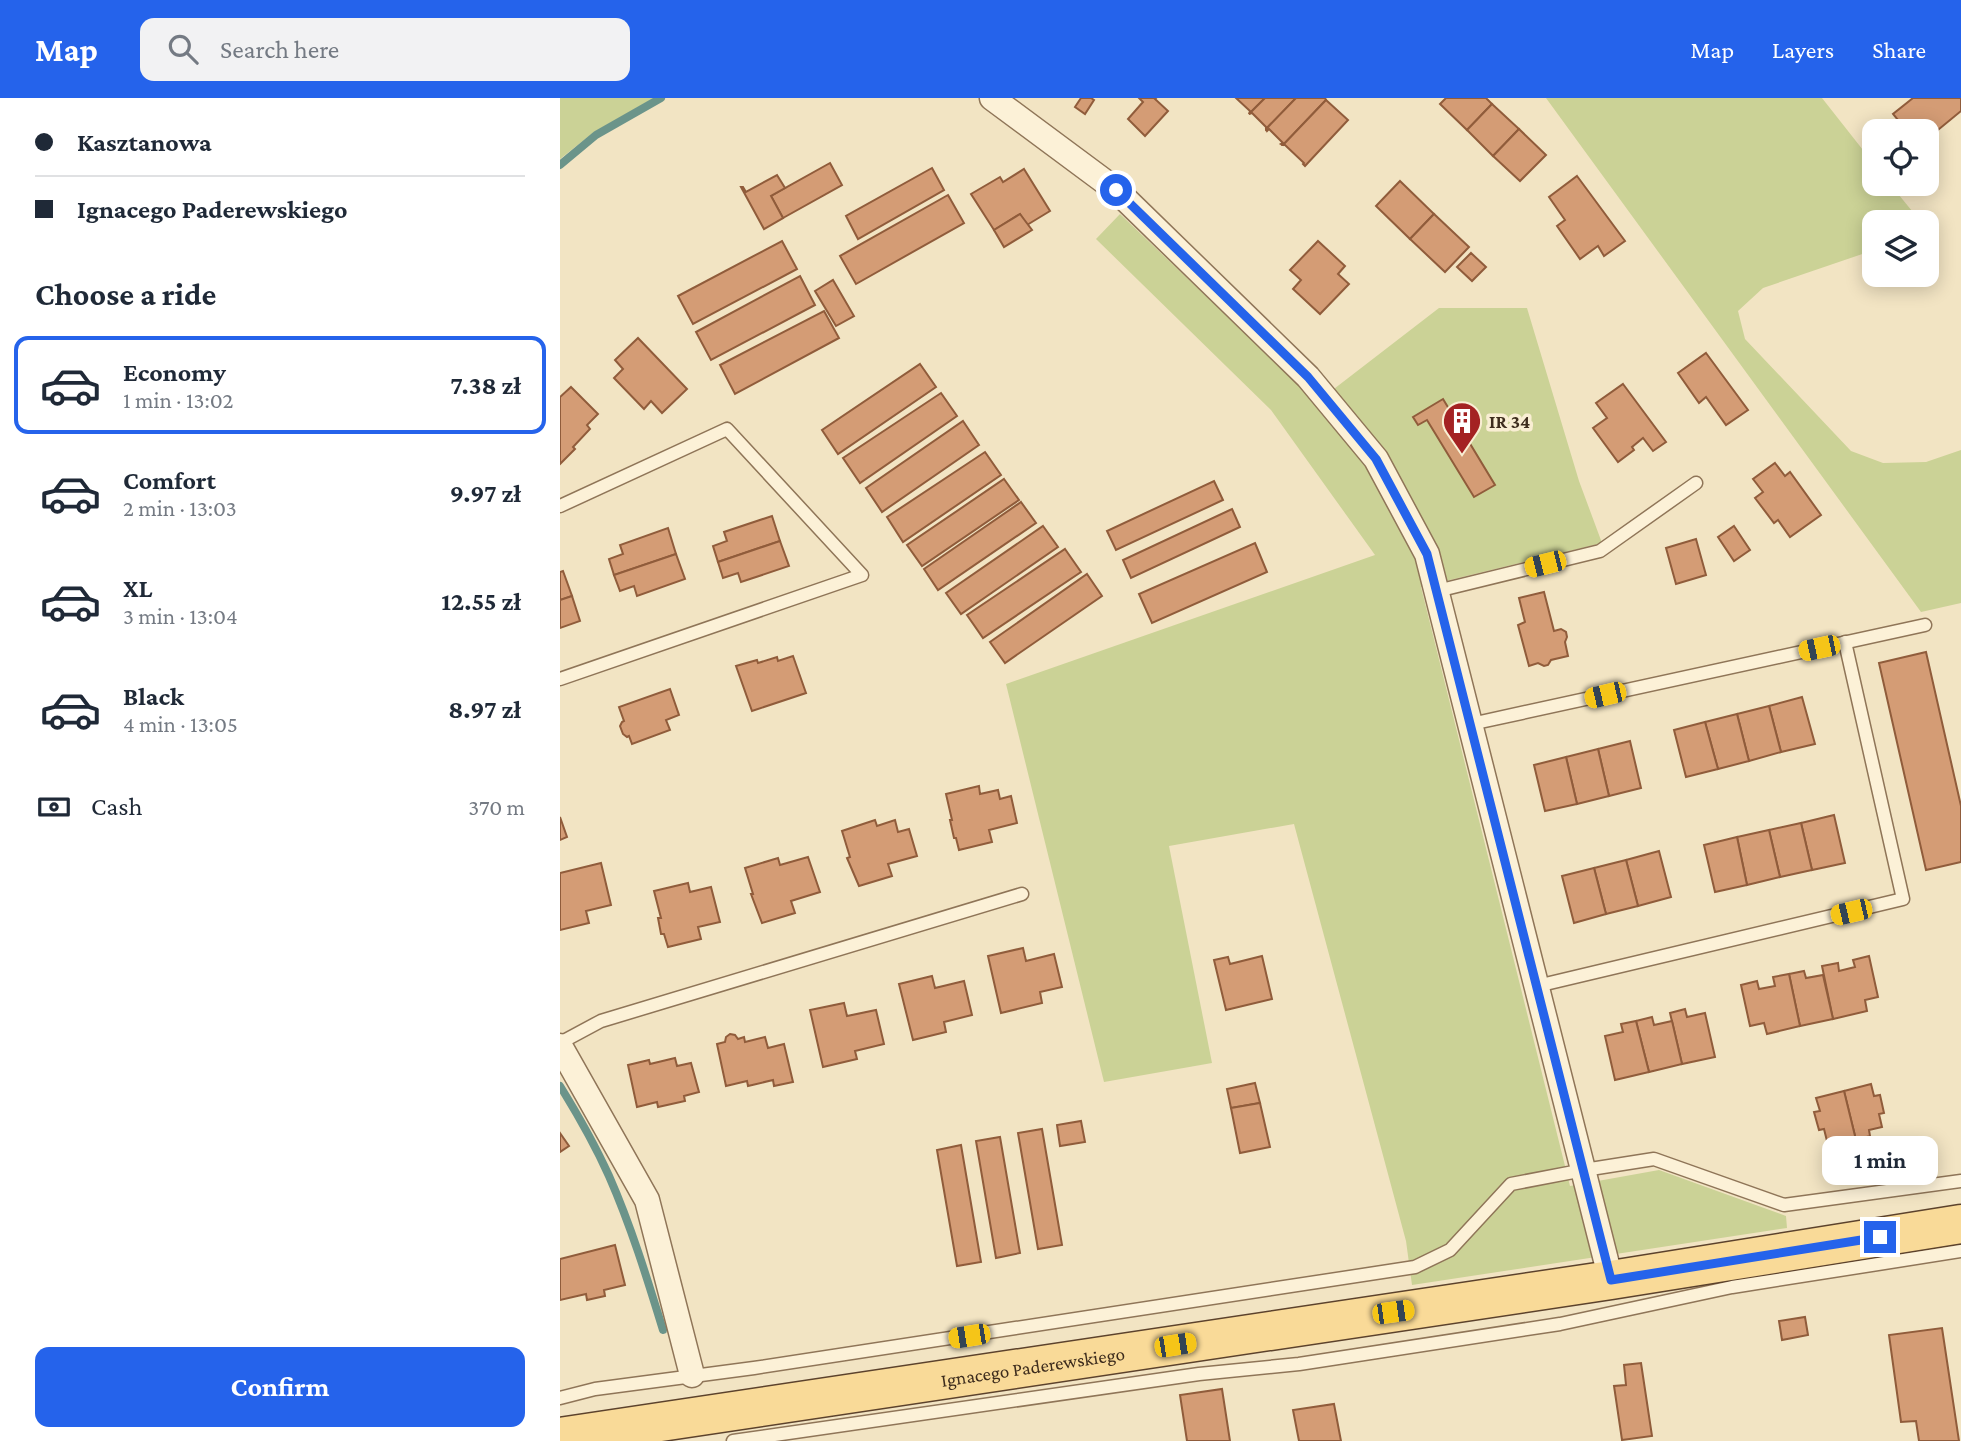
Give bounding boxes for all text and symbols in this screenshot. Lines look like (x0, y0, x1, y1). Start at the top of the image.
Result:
search box (140, 18, 630, 81)
icon: search (164, 30, 202, 68)
text: Map (35, 31, 98, 68)
text: Search here (220, 35, 339, 64)
text: Map (1690, 36, 1734, 63)
text: Layers (1772, 36, 1834, 63)
text: Share (1872, 36, 1926, 63)
map controls (1862, 119, 1939, 287)
button: locate (1862, 119, 1939, 196)
text: Kasztanowa (77, 128, 212, 157)
route start (1100, 174, 1132, 206)
text: Ignacego Paderewskiego (77, 195, 348, 224)
button: layers (1862, 210, 1939, 287)
text: Choose a ride (35, 276, 216, 312)
icon: car (39, 354, 102, 417)
text: Economy (123, 358, 226, 387)
text: 7.38 zł (450, 371, 521, 400)
text: 1 min · 13:02 (123, 387, 234, 413)
building icon: IR 34 (1441, 400, 1483, 455)
place label: IR 34 (1489, 411, 1530, 432)
icon: car (39, 462, 102, 525)
text: Comfort (123, 466, 216, 495)
text: 9.97 zł (450, 479, 521, 508)
text: 2 min · 13:03 (123, 495, 237, 521)
car (1523, 549, 1568, 579)
icon: car (39, 570, 102, 633)
text: XL (123, 574, 152, 603)
text: 12.55 zł (441, 587, 521, 616)
text: 3 min · 13:04 (123, 603, 238, 629)
car (1797, 633, 1842, 663)
icon: car (39, 678, 102, 741)
car (1583, 680, 1628, 710)
text: Black (123, 682, 184, 711)
text: 8.97 zł (448, 695, 521, 724)
text: 4 min · 13:05 (123, 711, 238, 737)
icon: cash (35, 788, 73, 826)
text: Cash (91, 792, 142, 821)
text: 370 m (468, 794, 525, 820)
car (1829, 897, 1874, 927)
callout: 1 min (1822, 1136, 1938, 1184)
text: 1 min (1854, 1147, 1906, 1173)
route end (1864, 1221, 1896, 1253)
car (1371, 1299, 1416, 1325)
car (947, 1322, 992, 1350)
car (1153, 1331, 1198, 1359)
street label: Ignacego Paderewskiego (939, 1343, 1126, 1391)
button: Confirm (35, 1347, 525, 1427)

